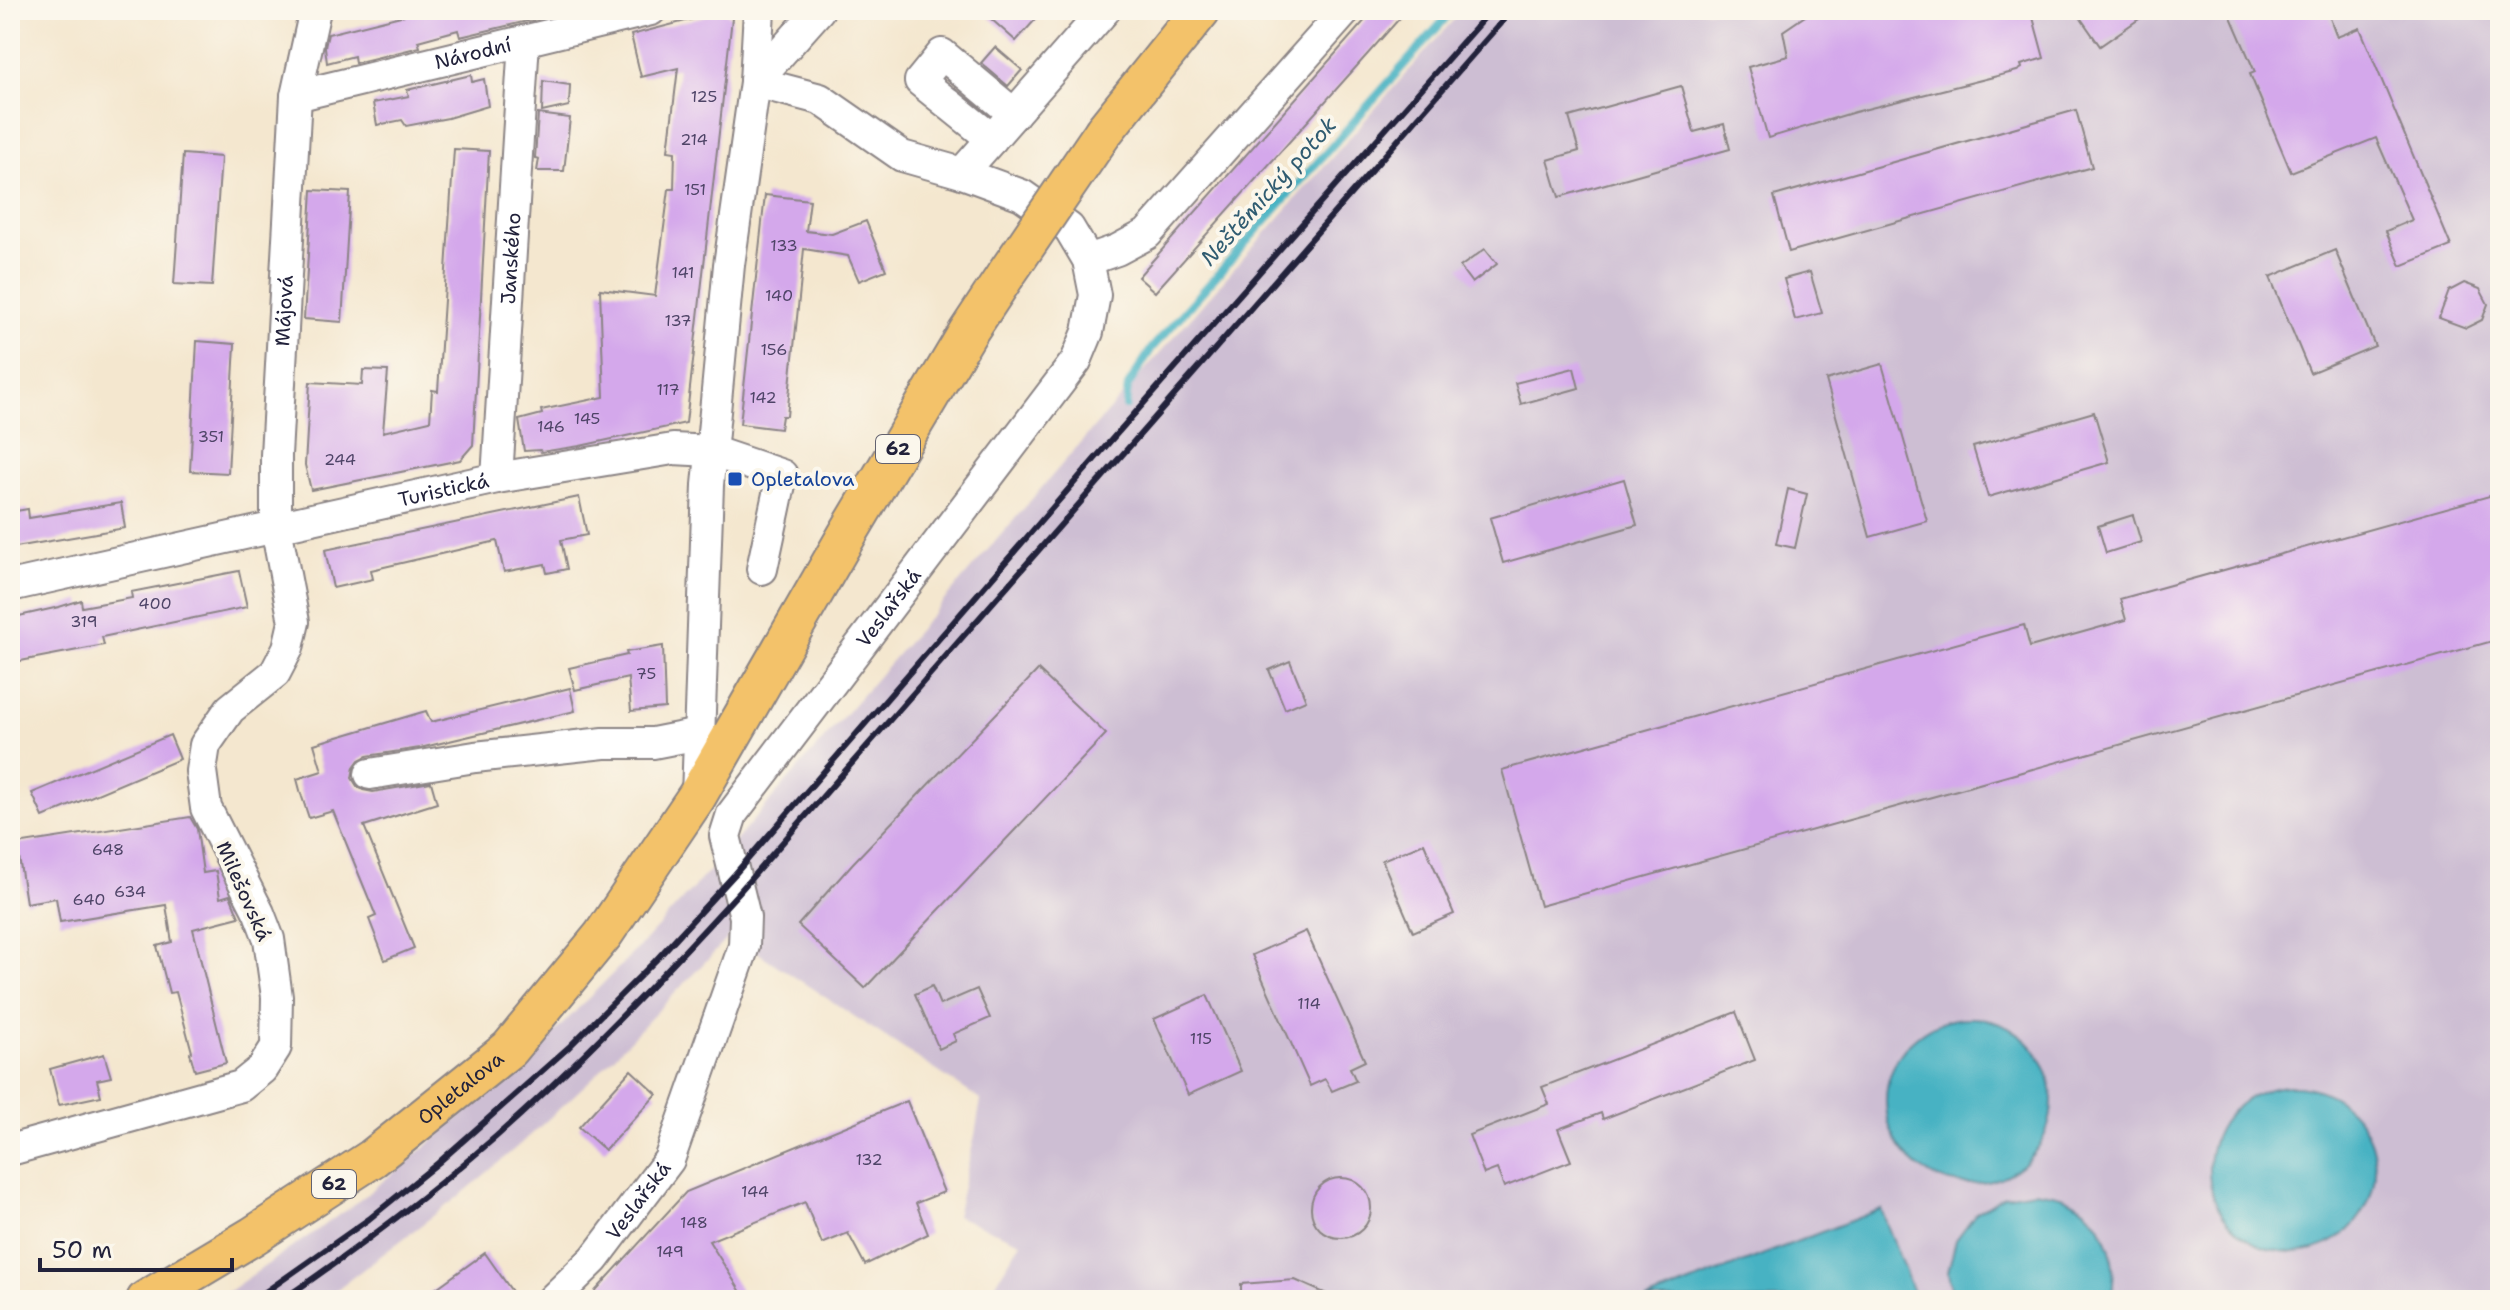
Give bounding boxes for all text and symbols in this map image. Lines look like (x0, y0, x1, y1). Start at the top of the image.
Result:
street label: Národní (432, 31, 514, 75)
house number: 125 (691, 86, 717, 107)
water label: Neštěmický potok (1194, 110, 1343, 272)
house number: 214 (680, 129, 708, 150)
house number: 151 (684, 179, 706, 200)
street label: Janského (495, 212, 526, 305)
house number: 133 (770, 235, 798, 256)
house number: 141 (671, 262, 695, 283)
street label: Májová (269, 274, 299, 347)
house number: 140 (765, 285, 793, 306)
house number: 137 (665, 310, 691, 331)
house number: 156 (760, 339, 788, 360)
house number: 117 (656, 379, 680, 400)
house number: 142 (749, 387, 777, 408)
house number: 145 (574, 408, 600, 429)
house number: 146 (537, 416, 565, 437)
house number: 351 (198, 426, 224, 447)
road number: 62 (876, 435, 920, 463)
house number: 244 (324, 449, 356, 470)
place label: Opletalova (751, 466, 855, 492)
street label: Turistická (396, 467, 492, 513)
marker: Opletalova (726, 470, 744, 488)
street label: Veslařská (850, 563, 927, 653)
house number: 400 (138, 593, 172, 614)
house number: 319 (70, 611, 98, 632)
house number: 75 (636, 663, 656, 684)
street label: Milešovská (210, 837, 278, 945)
house number: 648 (92, 839, 124, 860)
house number: 634 (114, 881, 146, 902)
house number: 640 (73, 889, 105, 910)
house number: 114 (1297, 993, 1321, 1014)
house number: 115 (1190, 1028, 1212, 1049)
street label: Opletalova (412, 1045, 510, 1130)
house number: 132 (855, 1149, 883, 1170)
street label: Veslařská (600, 1155, 677, 1245)
road number: 62 (312, 1170, 356, 1198)
house number: 144 (741, 1181, 769, 1202)
house number: 148 (680, 1212, 708, 1233)
scale bar (40, 1222, 232, 1272)
text: 50 m (52, 1234, 112, 1266)
house number: 149 (656, 1241, 684, 1262)

